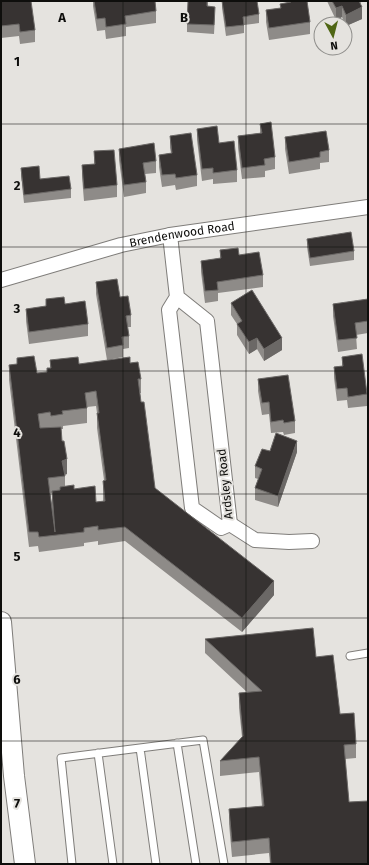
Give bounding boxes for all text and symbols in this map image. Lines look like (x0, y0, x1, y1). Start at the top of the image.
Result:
text: A (57, 10, 66, 25)
text: B (180, 10, 188, 25)
north arrow (313, 16, 353, 56)
text: N (330, 39, 339, 52)
text: 1 (14, 54, 20, 69)
text: 2 (14, 178, 21, 193)
street label: Brendenwood Road (128, 219, 236, 250)
text: 3 (13, 301, 21, 316)
text: 4 (13, 425, 21, 440)
street label: Ardsley Road (214, 448, 236, 520)
text: 5 (14, 549, 21, 564)
text: 6 (13, 672, 21, 687)
text: 7 (14, 796, 20, 811)

